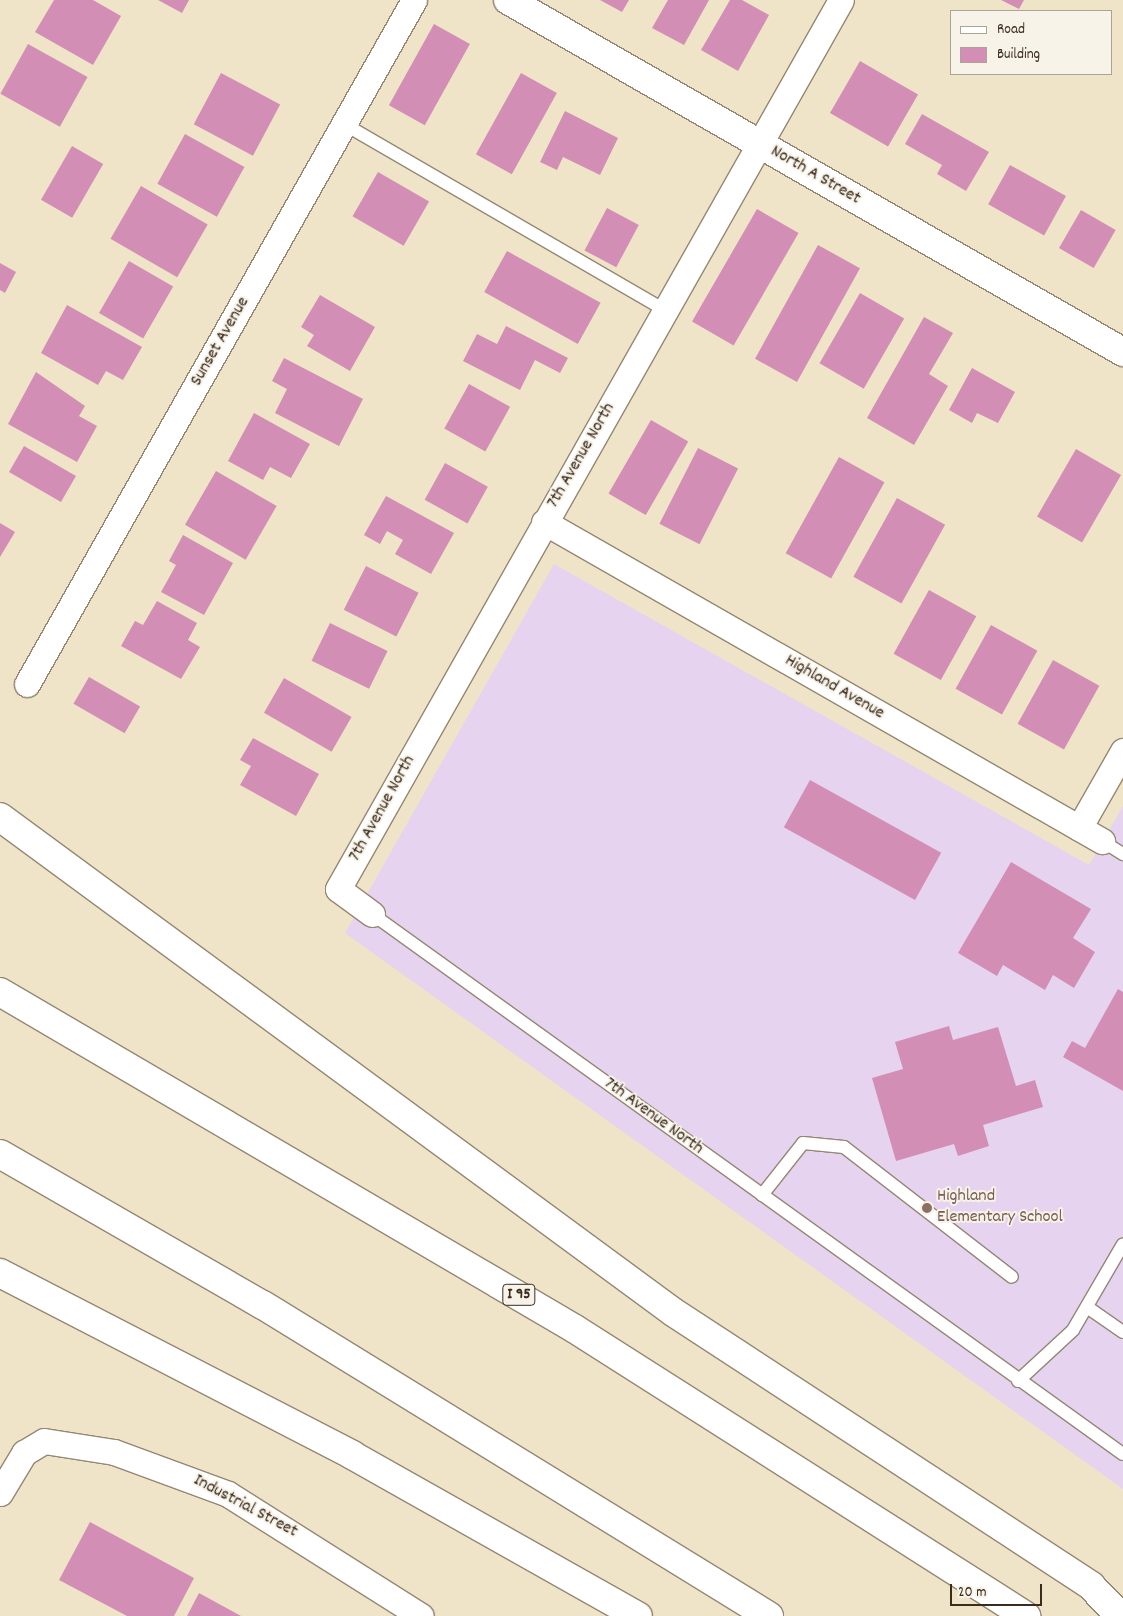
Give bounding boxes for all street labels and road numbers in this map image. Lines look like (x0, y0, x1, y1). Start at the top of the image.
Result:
street label: North A Street (766, 142, 864, 210)
street label: Sunset Avenue (187, 294, 255, 390)
street label: 7th Avenue North (543, 400, 621, 512)
street label: Highland Avenue (780, 651, 888, 725)
street label: 7th Avenue North (345, 752, 421, 866)
street label: 7th Avenue North (599, 1074, 707, 1160)
road number: I 95 (502, 1282, 536, 1308)
street label: Industrial Street (189, 1470, 301, 1544)

